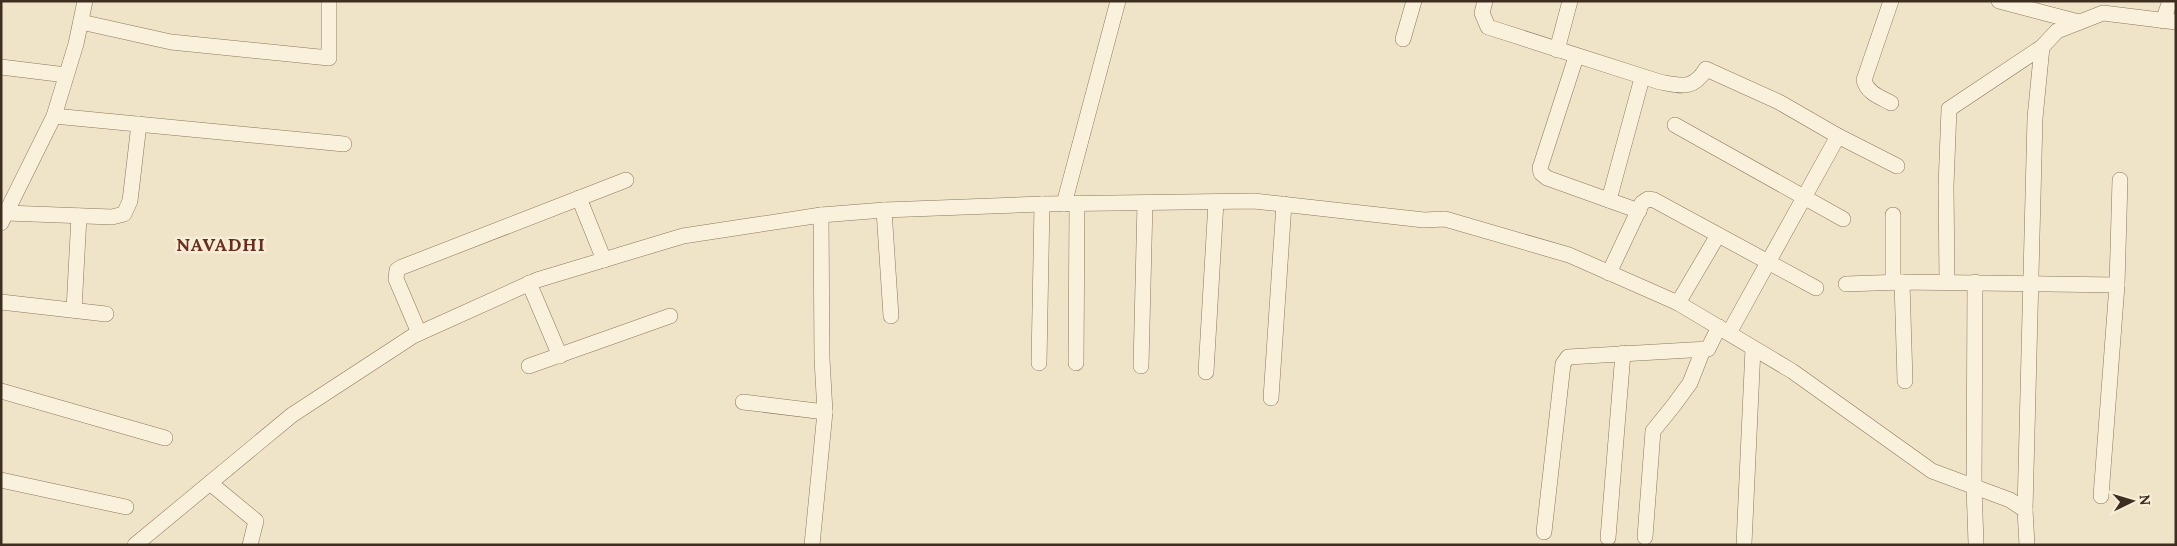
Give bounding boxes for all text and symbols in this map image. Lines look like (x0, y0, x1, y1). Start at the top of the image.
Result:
district label: NAVADHI (176, 233, 266, 256)
north arrow (2107, 476, 2157, 526)
text: N (2136, 494, 2154, 506)

